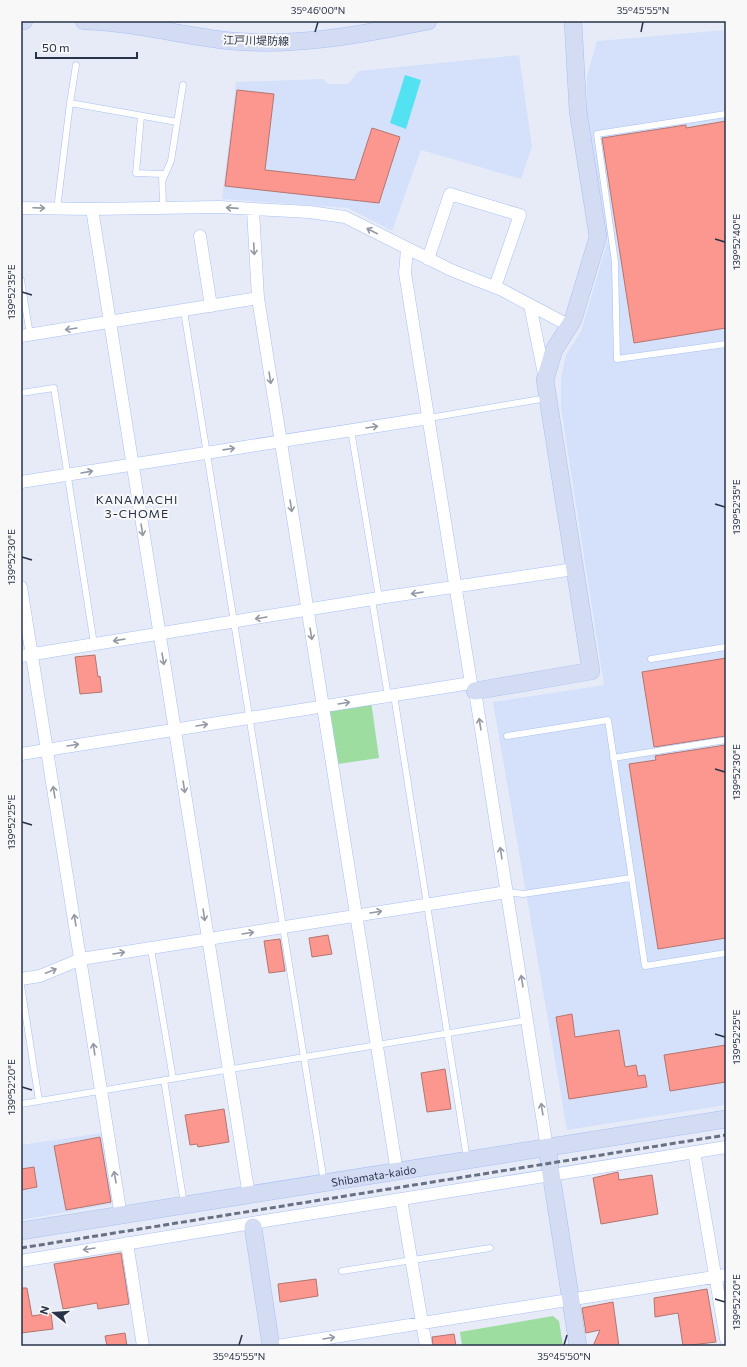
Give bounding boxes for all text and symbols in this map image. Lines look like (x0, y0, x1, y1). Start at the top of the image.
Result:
text: 35°46'00"N (291, 4, 345, 16)
text: 35°45'55"N (617, 4, 669, 16)
street label: 江戸川堤防線 (223, 33, 289, 47)
scale bar (36, 34, 137, 60)
text: 50 m (42, 40, 70, 54)
one-way arrow (32, 205, 45, 212)
one-way arrow (226, 205, 239, 212)
text: 139°52'40"E (730, 214, 742, 270)
one-way arrow (367, 227, 379, 234)
one-way arrow (251, 242, 258, 255)
text: 139°52'35"E (5, 264, 17, 320)
one-way arrow (65, 325, 78, 333)
one-way arrow (266, 371, 274, 384)
one-way arrow (365, 422, 378, 430)
one-way arrow (222, 445, 235, 453)
one-way arrow (80, 467, 93, 475)
text: 139°52'35"E (730, 479, 742, 535)
district label: KANAMACHI 3-CHOME (96, 492, 178, 520)
one-way arrow (287, 499, 295, 512)
one-way arrow (138, 523, 146, 536)
text: 139°52'30"E (5, 529, 17, 585)
one-way arrow (411, 589, 424, 597)
one-way arrow (255, 614, 268, 622)
one-way arrow (307, 627, 315, 640)
one-way arrow (113, 636, 126, 644)
one-way arrow (159, 652, 167, 665)
one-way arrow (337, 699, 350, 707)
one-way arrow (476, 718, 484, 731)
one-way arrow (195, 721, 208, 729)
one-way arrow (66, 741, 79, 749)
text: 139°52'30"E (730, 744, 742, 800)
one-way arrow (180, 780, 188, 793)
one-way arrow (50, 786, 58, 799)
text: 139°52'25"E (5, 794, 17, 850)
one-way arrow (497, 846, 505, 859)
one-way arrow (200, 908, 208, 921)
one-way arrow (369, 908, 382, 916)
one-way arrow (70, 914, 78, 927)
one-way arrow (241, 929, 254, 937)
one-way arrow (113, 949, 126, 957)
one-way arrow (45, 967, 57, 974)
one-way arrow (517, 975, 525, 988)
text: 139°52'25"E (730, 1009, 742, 1065)
one-way arrow (90, 1043, 98, 1056)
text: 139°52'20"E (5, 1059, 17, 1115)
one-way arrow (537, 1103, 545, 1116)
street label: Shibamata-kaido (330, 1162, 417, 1188)
one-way arrow (111, 1171, 119, 1184)
one-way arrow (83, 1245, 96, 1253)
text: 139°52'20"E (730, 1274, 742, 1330)
north arrow (34, 1293, 74, 1333)
text: N (37, 1304, 51, 1316)
one-way arrow (322, 1334, 335, 1342)
text: 35°45'55"N (213, 1350, 265, 1362)
text: 35°45'50"N (537, 1350, 591, 1362)

